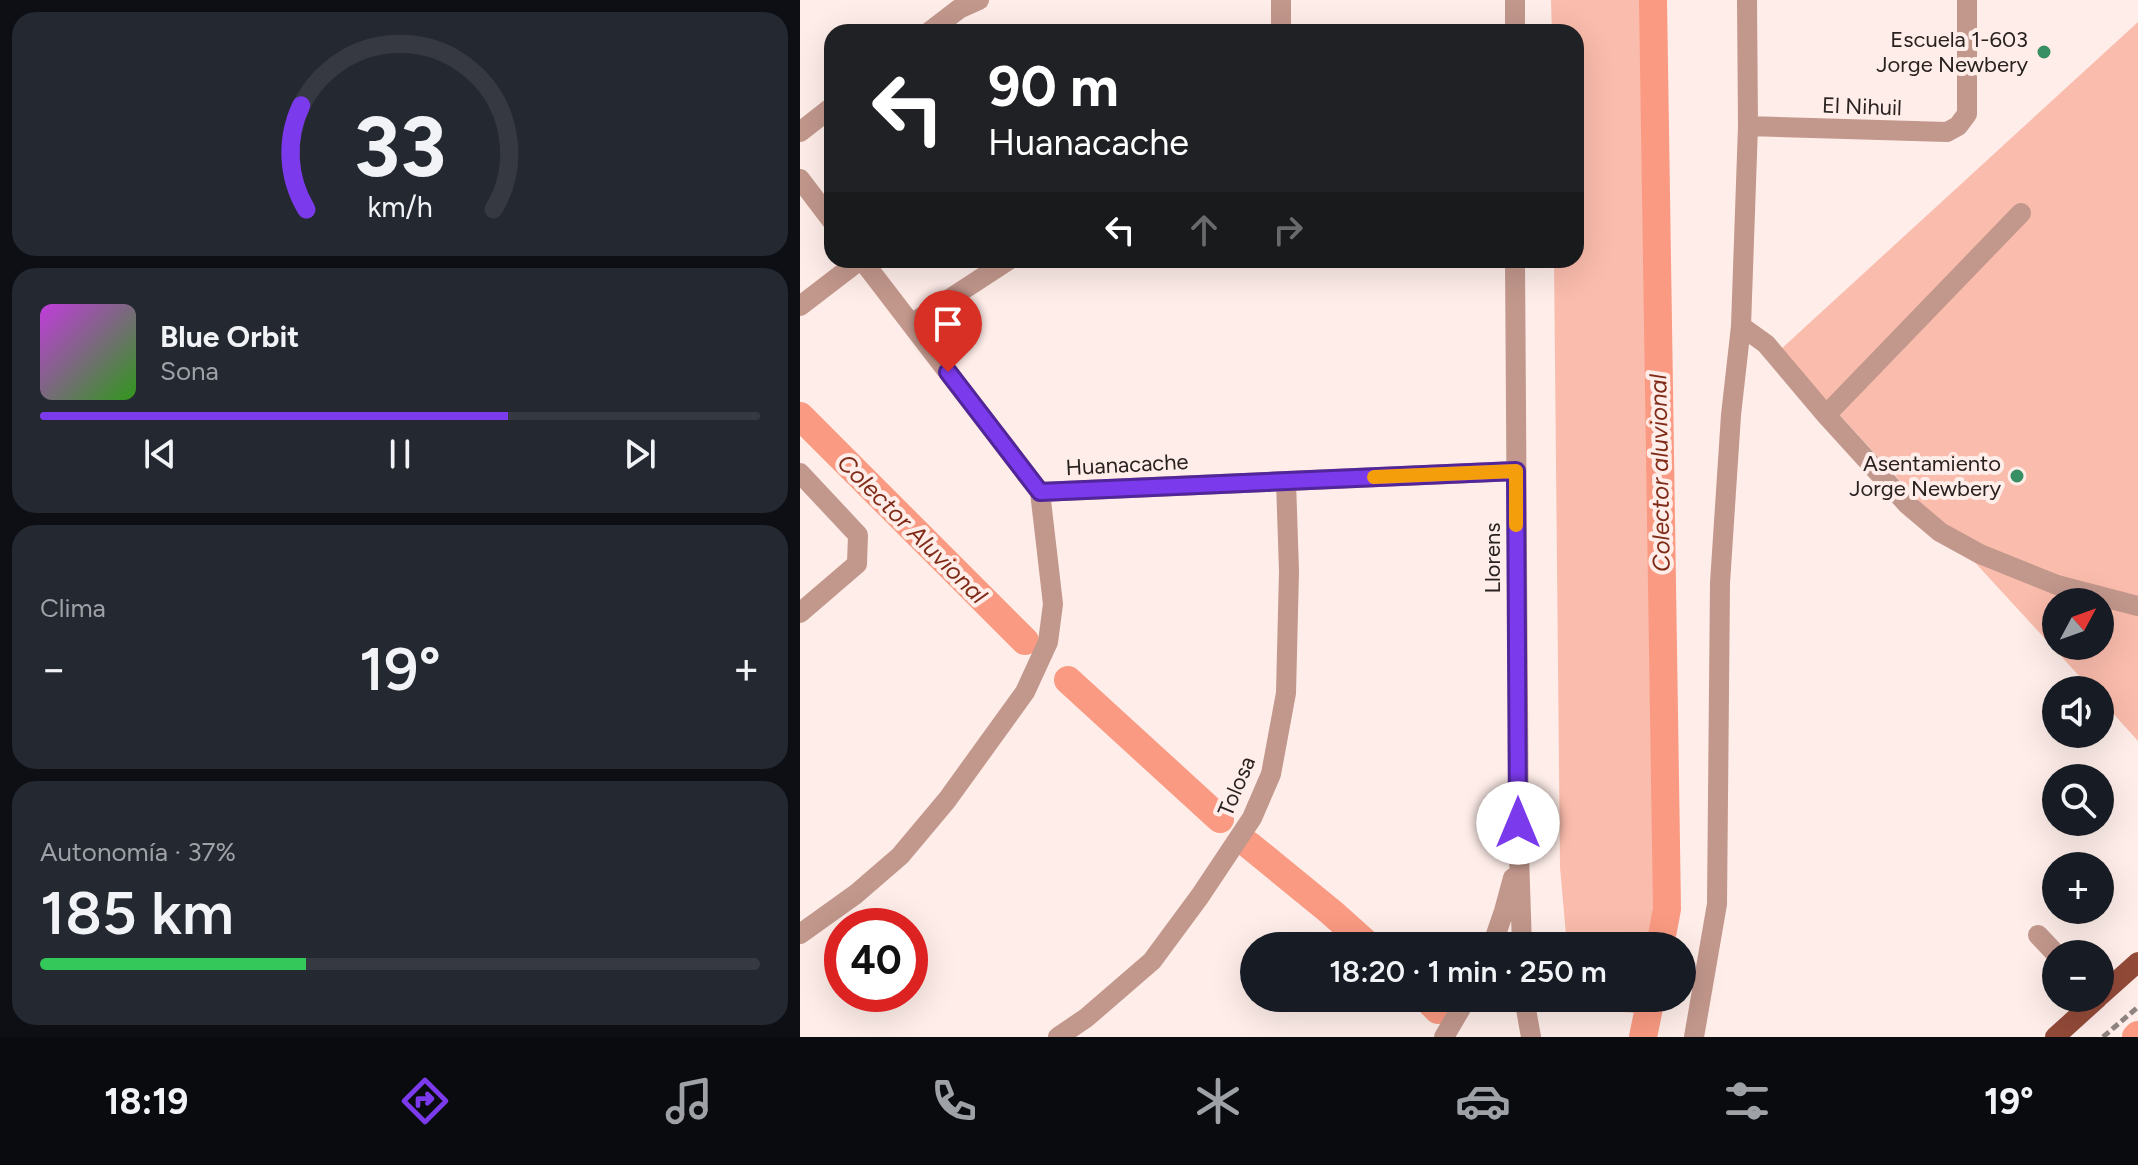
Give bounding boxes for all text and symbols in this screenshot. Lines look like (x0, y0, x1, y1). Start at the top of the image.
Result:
place label: Escuela 1-603 Jorge Newbery (1876, 26, 2028, 78)
marker: Escuela 1-603 Jorge Newbery (2035, 43, 2053, 61)
text: 90 m (988, 53, 1119, 120)
icon: left (856, 56, 960, 160)
street label: El Nihuil (1822, 92, 1902, 121)
text: 33 (354, 97, 446, 197)
text: Huanacache (988, 121, 1189, 164)
text: km/h (367, 190, 433, 224)
icon: left (1098, 208, 1142, 252)
icon: ahead (1182, 208, 1226, 252)
icon: right (1266, 208, 1310, 252)
pin (914, 290, 982, 372)
icon: arrive (926, 302, 970, 346)
text: Blue Orbit (160, 318, 299, 355)
text: Sona (160, 355, 219, 387)
water label: Colector aluvional (1643, 373, 1676, 572)
icon: previous (138, 432, 182, 476)
icon: pause (378, 432, 422, 476)
icon: next (618, 432, 662, 476)
water label: Colector Aluvional (831, 448, 994, 610)
street label: Huanacache (1065, 448, 1189, 481)
place label: Asentamiento Jorge Newbery (1849, 450, 2001, 502)
marker: Asentamiento Jorge Newbery (2008, 467, 2026, 485)
street label: Llorens (1479, 522, 1506, 594)
north arrow (2042, 588, 2114, 660)
map controls (2042, 588, 2114, 1012)
text: Clima (40, 592, 106, 624)
text: 19° (359, 633, 441, 705)
text: − (40, 642, 67, 695)
text: + (733, 642, 760, 695)
button: sound (2042, 676, 2114, 748)
street label: Tolosa (1212, 752, 1261, 820)
button: search (2042, 764, 2114, 836)
position arrow (1476, 781, 1560, 865)
text: Autonomía · 37% (40, 836, 236, 868)
button: + (2042, 852, 2114, 924)
text: 185 km (40, 877, 234, 949)
speed limit sign: 40 (824, 908, 928, 1012)
button: − (2042, 940, 2114, 1012)
text: 18:20 · 1 min · 250 m (1329, 953, 1607, 990)
icon: directions (397, 1073, 453, 1129)
icon: music (661, 1073, 717, 1129)
icon: phone (926, 1073, 982, 1129)
icon: climate (1190, 1073, 1246, 1129)
icon: car (1455, 1073, 1511, 1129)
icon: filters (1719, 1073, 1775, 1129)
text: 18:19 (104, 1080, 188, 1123)
text: 19° (1984, 1080, 2034, 1123)

